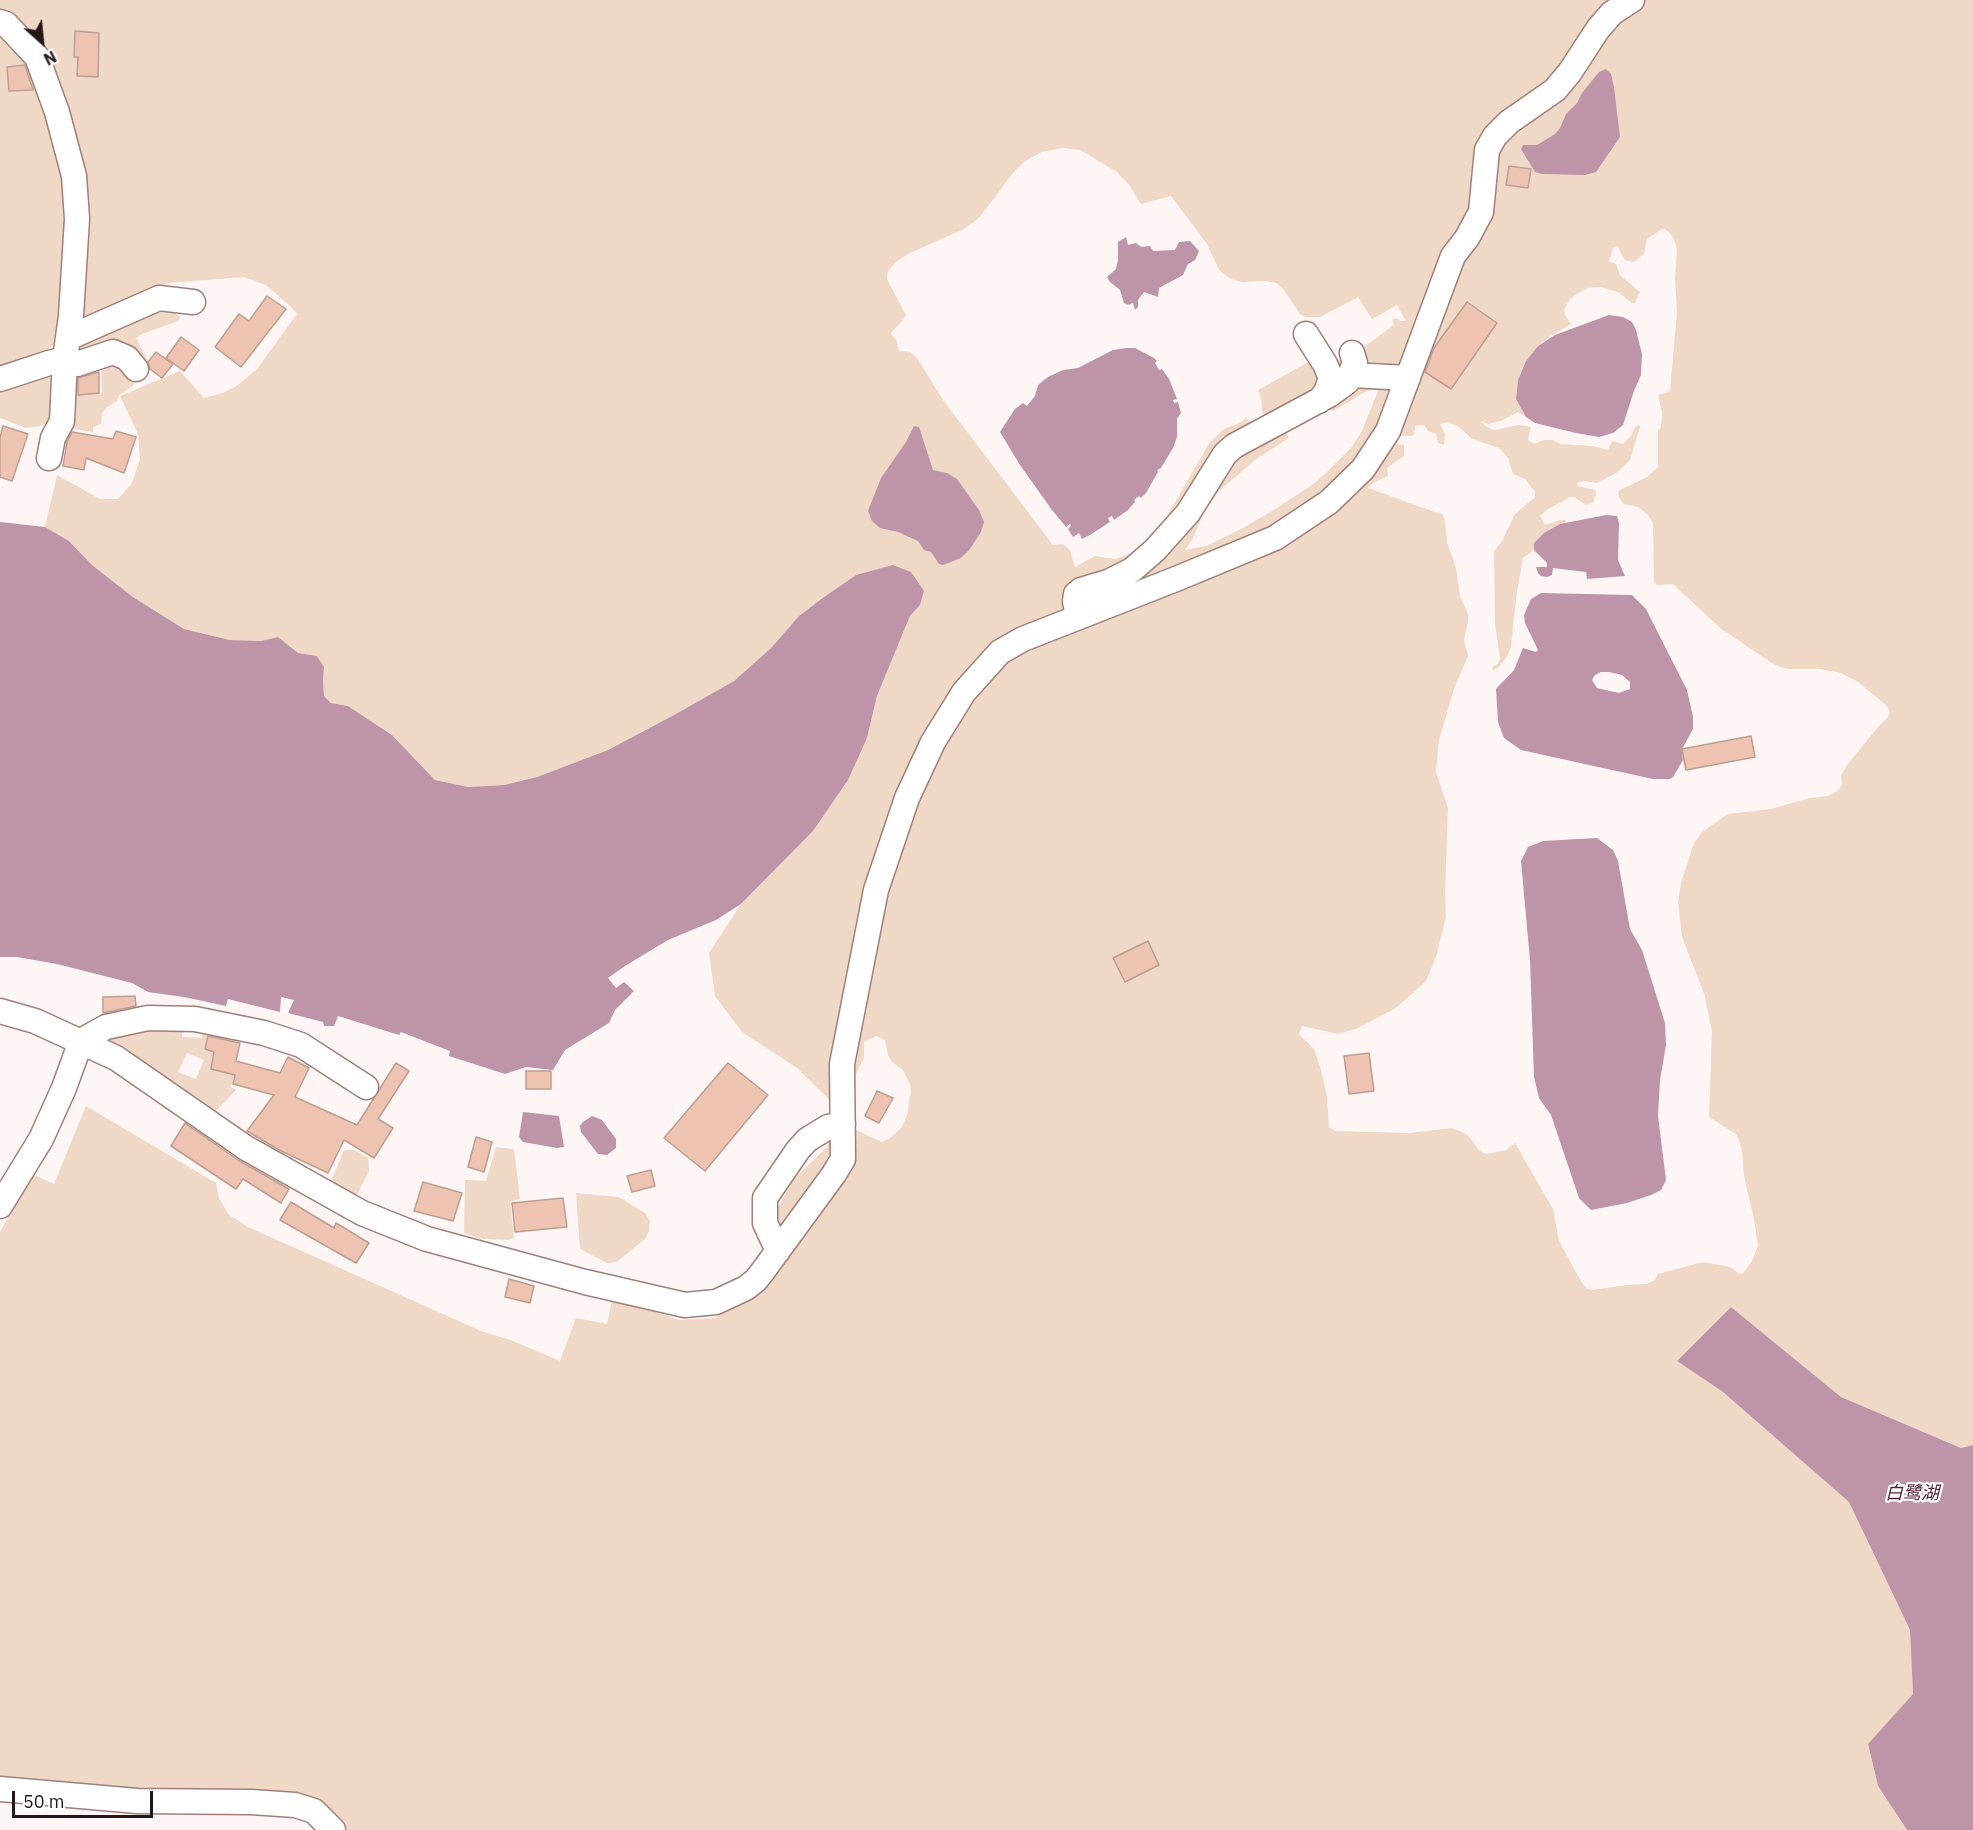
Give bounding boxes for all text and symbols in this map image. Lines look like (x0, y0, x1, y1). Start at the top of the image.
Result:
north arrow (12, 12, 72, 72)
text: N (40, 46, 60, 70)
water label: 白鹭湖 (1885, 1483, 1939, 1505)
scale bar (15, 1779, 156, 1817)
text: 50 m (23, 1790, 65, 1813)

